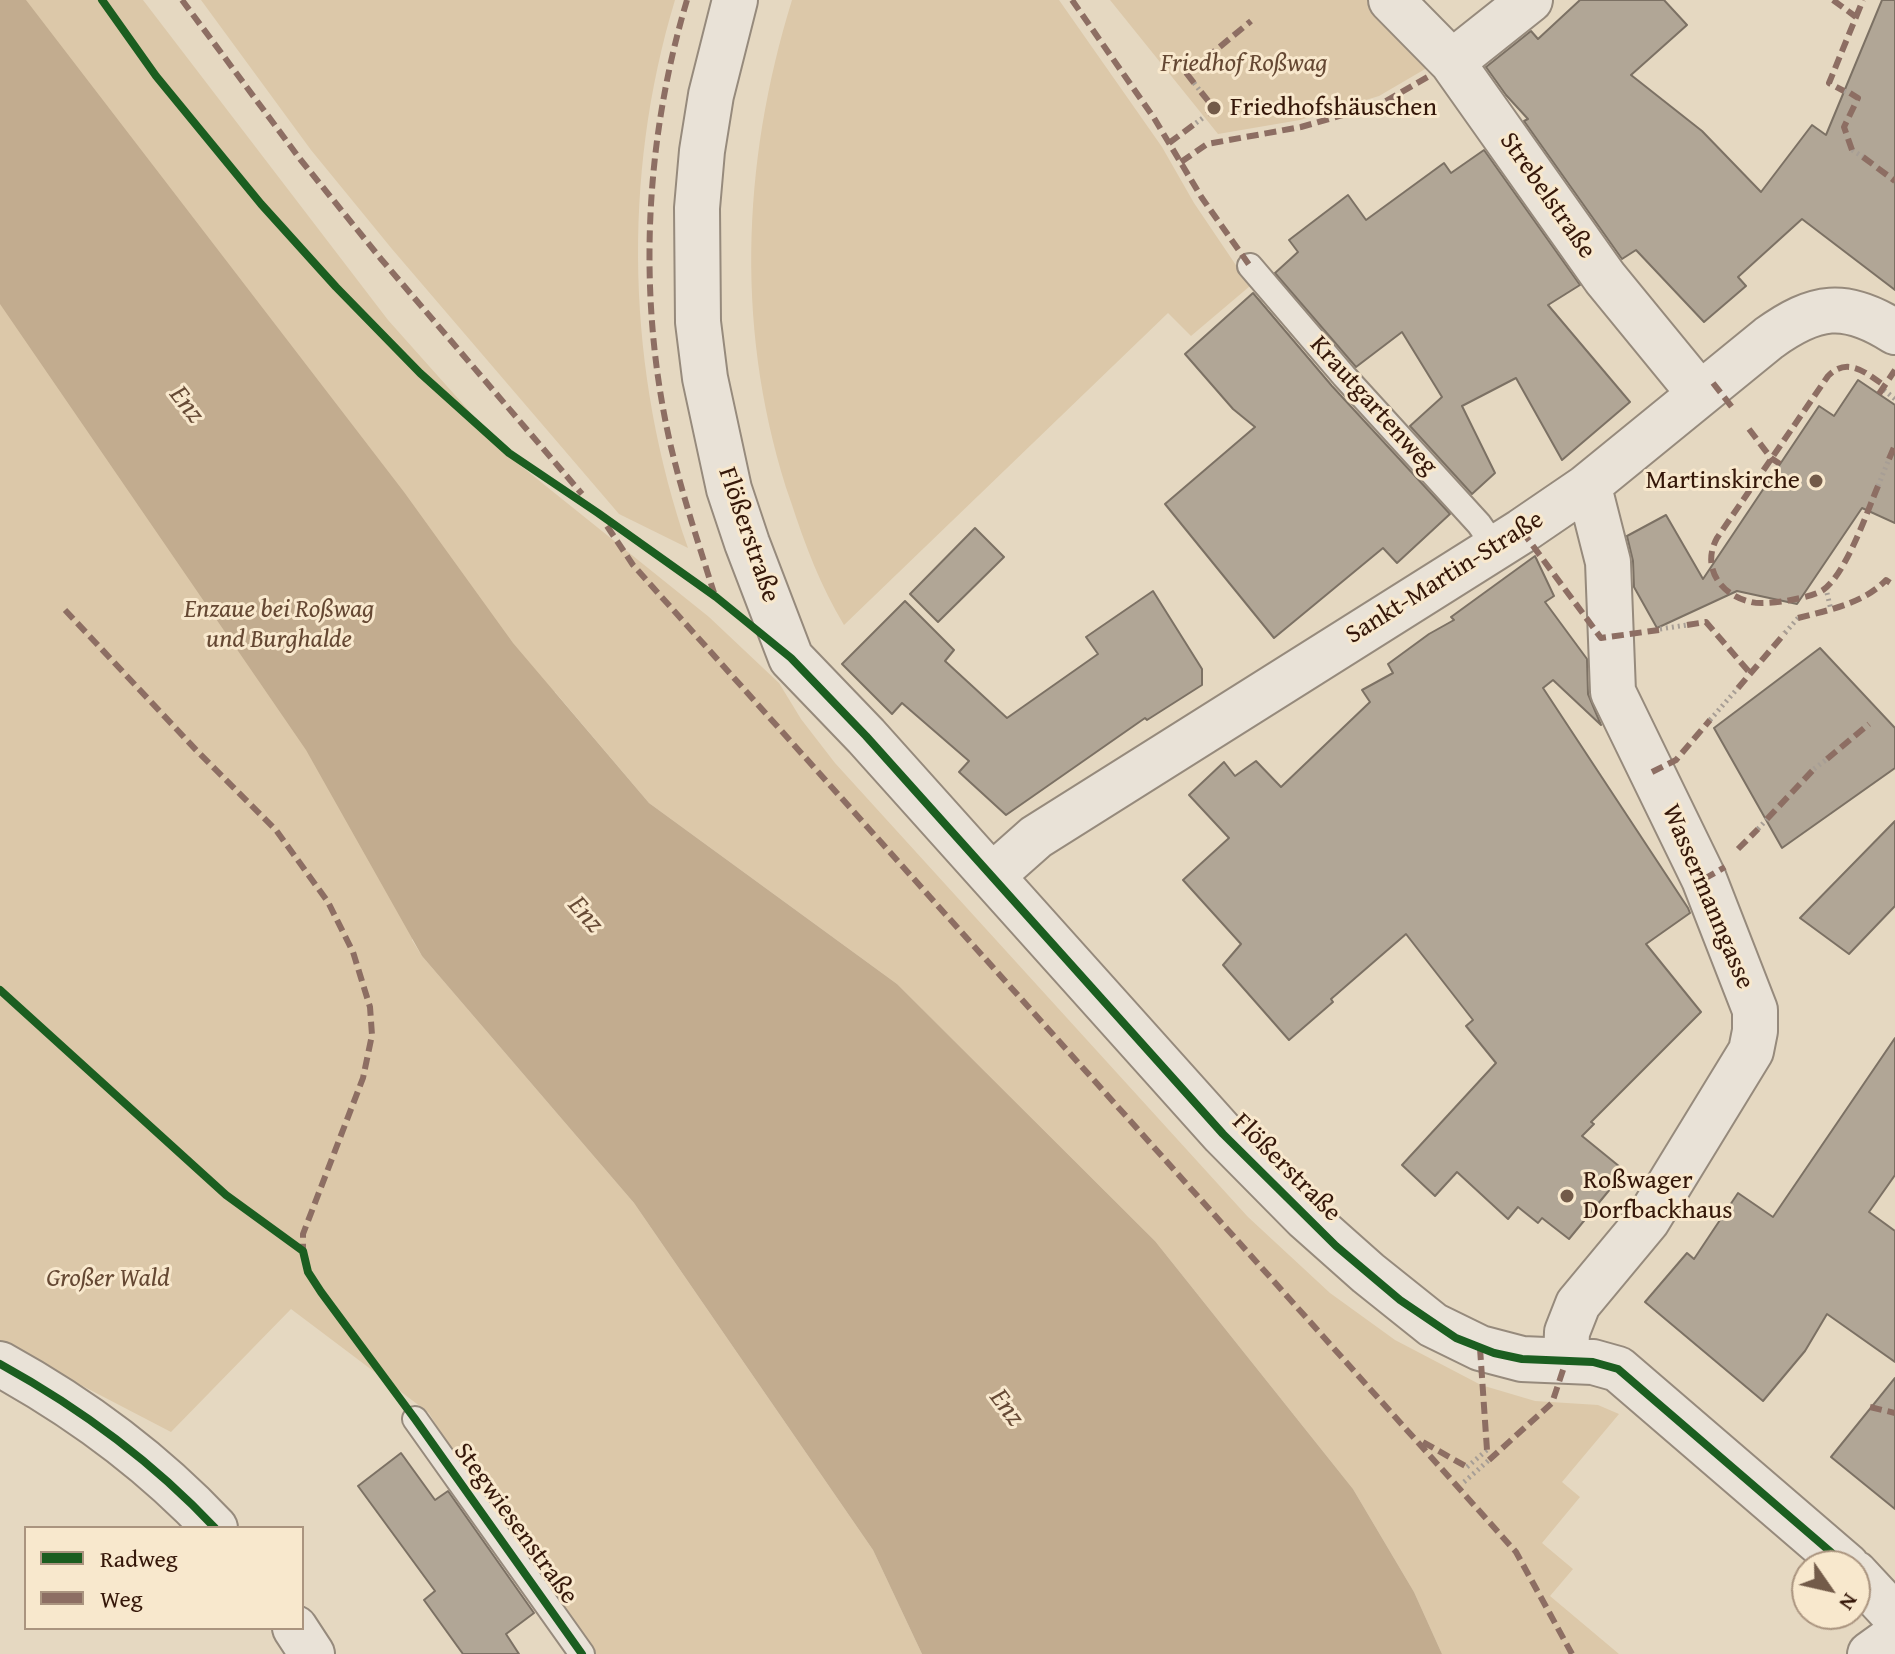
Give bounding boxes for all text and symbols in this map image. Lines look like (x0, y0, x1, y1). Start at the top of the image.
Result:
park label: Friedhof Roßwag (1161, 48, 1327, 80)
place label: Friedhofshäuschen (1230, 92, 1437, 124)
marker: Friedhofshäuschen (1205, 99, 1223, 117)
street label: Strebelstraße (1492, 127, 1602, 265)
street label: Krautgartenweg (1302, 330, 1444, 482)
water label: Enz (161, 380, 211, 430)
street label: Flößerstraße (710, 463, 786, 607)
place label: Martinskirche (1646, 465, 1800, 497)
marker: Martinskirche (1807, 472, 1825, 490)
street label: Sankt-Martin-Straße (1340, 505, 1550, 651)
park label: Enzaue bei Roßwag und Burghalde (184, 594, 374, 656)
street label: Wassermanngasse (1654, 800, 1760, 994)
water label: Enz (560, 890, 610, 940)
street label: Flößerstraße (1225, 1107, 1347, 1229)
place label: Roßwager Dorfbackhaus (1583, 1165, 1732, 1226)
marker: Roßwager Dorfbackhaus (1558, 1187, 1576, 1205)
park label: Großer Wald (46, 1263, 170, 1295)
water label: Enz (981, 1383, 1031, 1433)
street label: Stegwiesenstraße (446, 1437, 584, 1611)
legend (24, 1526, 304, 1630)
text: Radweg (100, 1541, 178, 1576)
north arrow (1791, 1550, 1871, 1630)
text: Weg (100, 1581, 143, 1616)
text: N (1832, 1587, 1867, 1617)

